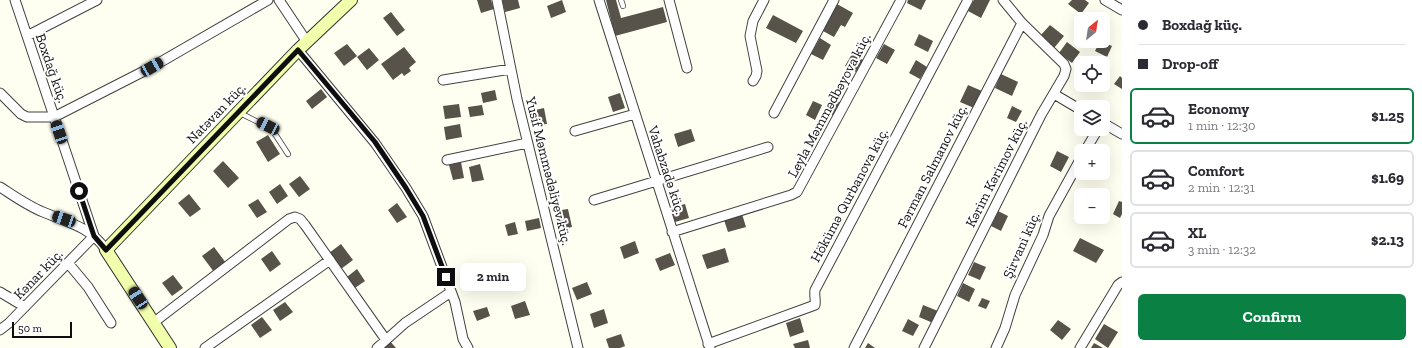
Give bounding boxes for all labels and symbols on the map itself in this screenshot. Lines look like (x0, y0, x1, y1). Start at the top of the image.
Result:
north arrow (1074, 12, 1110, 48)
street label: Leyla Məmmədbəyova küç. (784, 30, 875, 180)
street label: Boxdağ küç. (32, 31, 71, 105)
car (139, 56, 165, 78)
street label: Natəvan küç. (183, 79, 250, 147)
street label: Yusif Məmmədəliyev küç. (522, 94, 575, 247)
street label: Fərman Salmanov küç. (894, 102, 971, 231)
car (255, 115, 281, 137)
street label: Kərim Kərimov küç. (962, 116, 1031, 230)
car (49, 119, 69, 145)
street label: Vahabzadə küç. (644, 123, 689, 217)
street label: Hökümə Qurbanova küç. (807, 125, 892, 265)
route start (70, 182, 88, 200)
car (51, 209, 77, 229)
street label: Şirvani küç. (999, 209, 1044, 281)
street label: Kənar küç. (10, 246, 67, 303)
callout: 2 min (460, 263, 526, 291)
route end (437, 268, 455, 286)
car (126, 285, 150, 311)
scale bar (12, 320, 72, 339)

